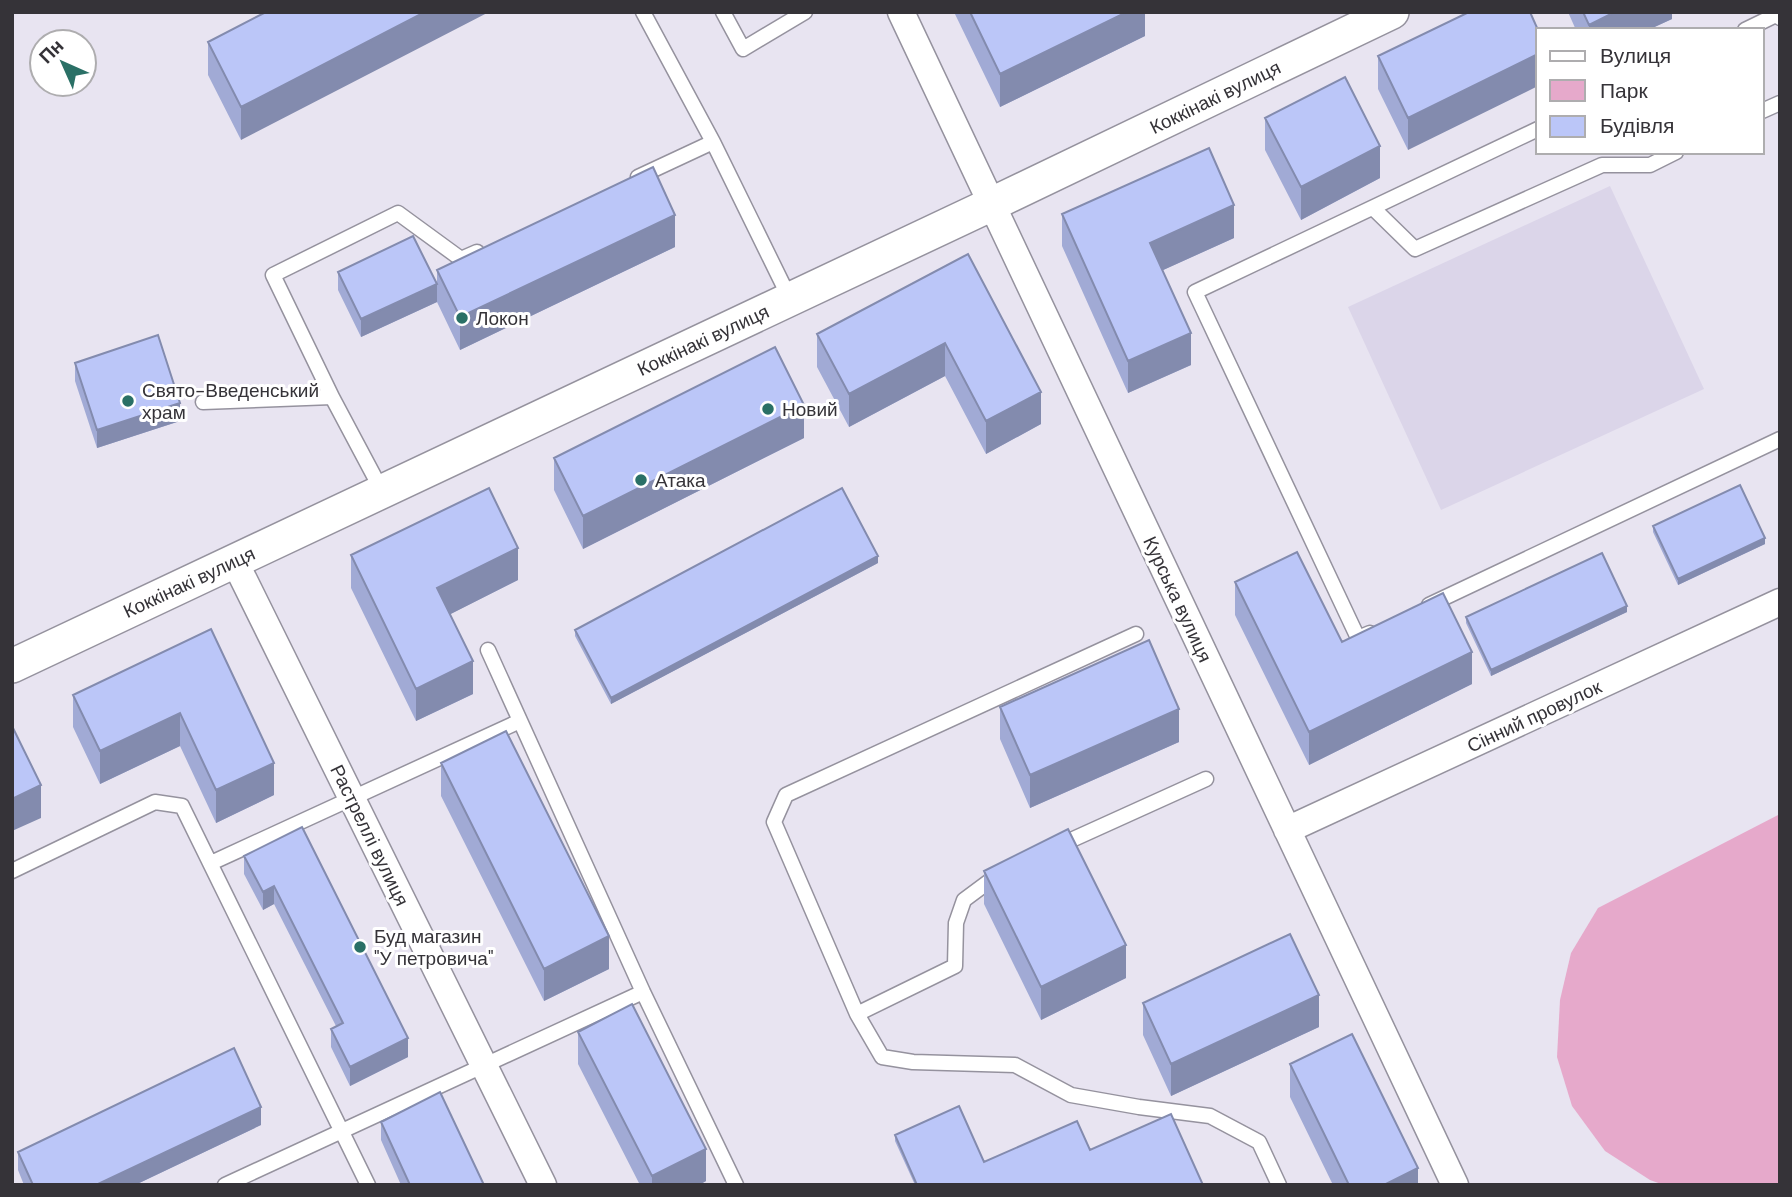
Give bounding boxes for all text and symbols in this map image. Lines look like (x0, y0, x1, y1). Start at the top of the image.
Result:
north arrow (28, 28, 98, 98)
legend (1536, 28, 1764, 154)
text: Пн (34, 34, 69, 69)
text: Вулиця (1600, 42, 1671, 70)
street label: Коккінакі вулиця (1146, 55, 1285, 140)
text: Парк (1600, 77, 1648, 105)
text: Будівля (1600, 112, 1674, 140)
street label: Коккінакі вулиця (633, 299, 773, 382)
place label: Локон (476, 306, 529, 331)
marker: Локон (454, 310, 470, 326)
place label: Свято-Введенський храм (142, 378, 319, 425)
marker: Свято-Введенський храм (120, 393, 136, 409)
place label: Новий (782, 397, 838, 422)
marker: Новий (760, 401, 776, 417)
place label: Атака (655, 468, 706, 493)
marker: Атака (633, 472, 649, 488)
street label: Курська вулиця (1137, 532, 1218, 666)
street label: Коккінакі вулиця (119, 541, 259, 624)
street label: Сінний провулок (1463, 674, 1606, 759)
street label: Растреллі вулиця (324, 760, 415, 910)
place label: Буд магазин "У петровича" (374, 924, 493, 971)
marker: Буд магазин "У петровича" (352, 939, 368, 955)

